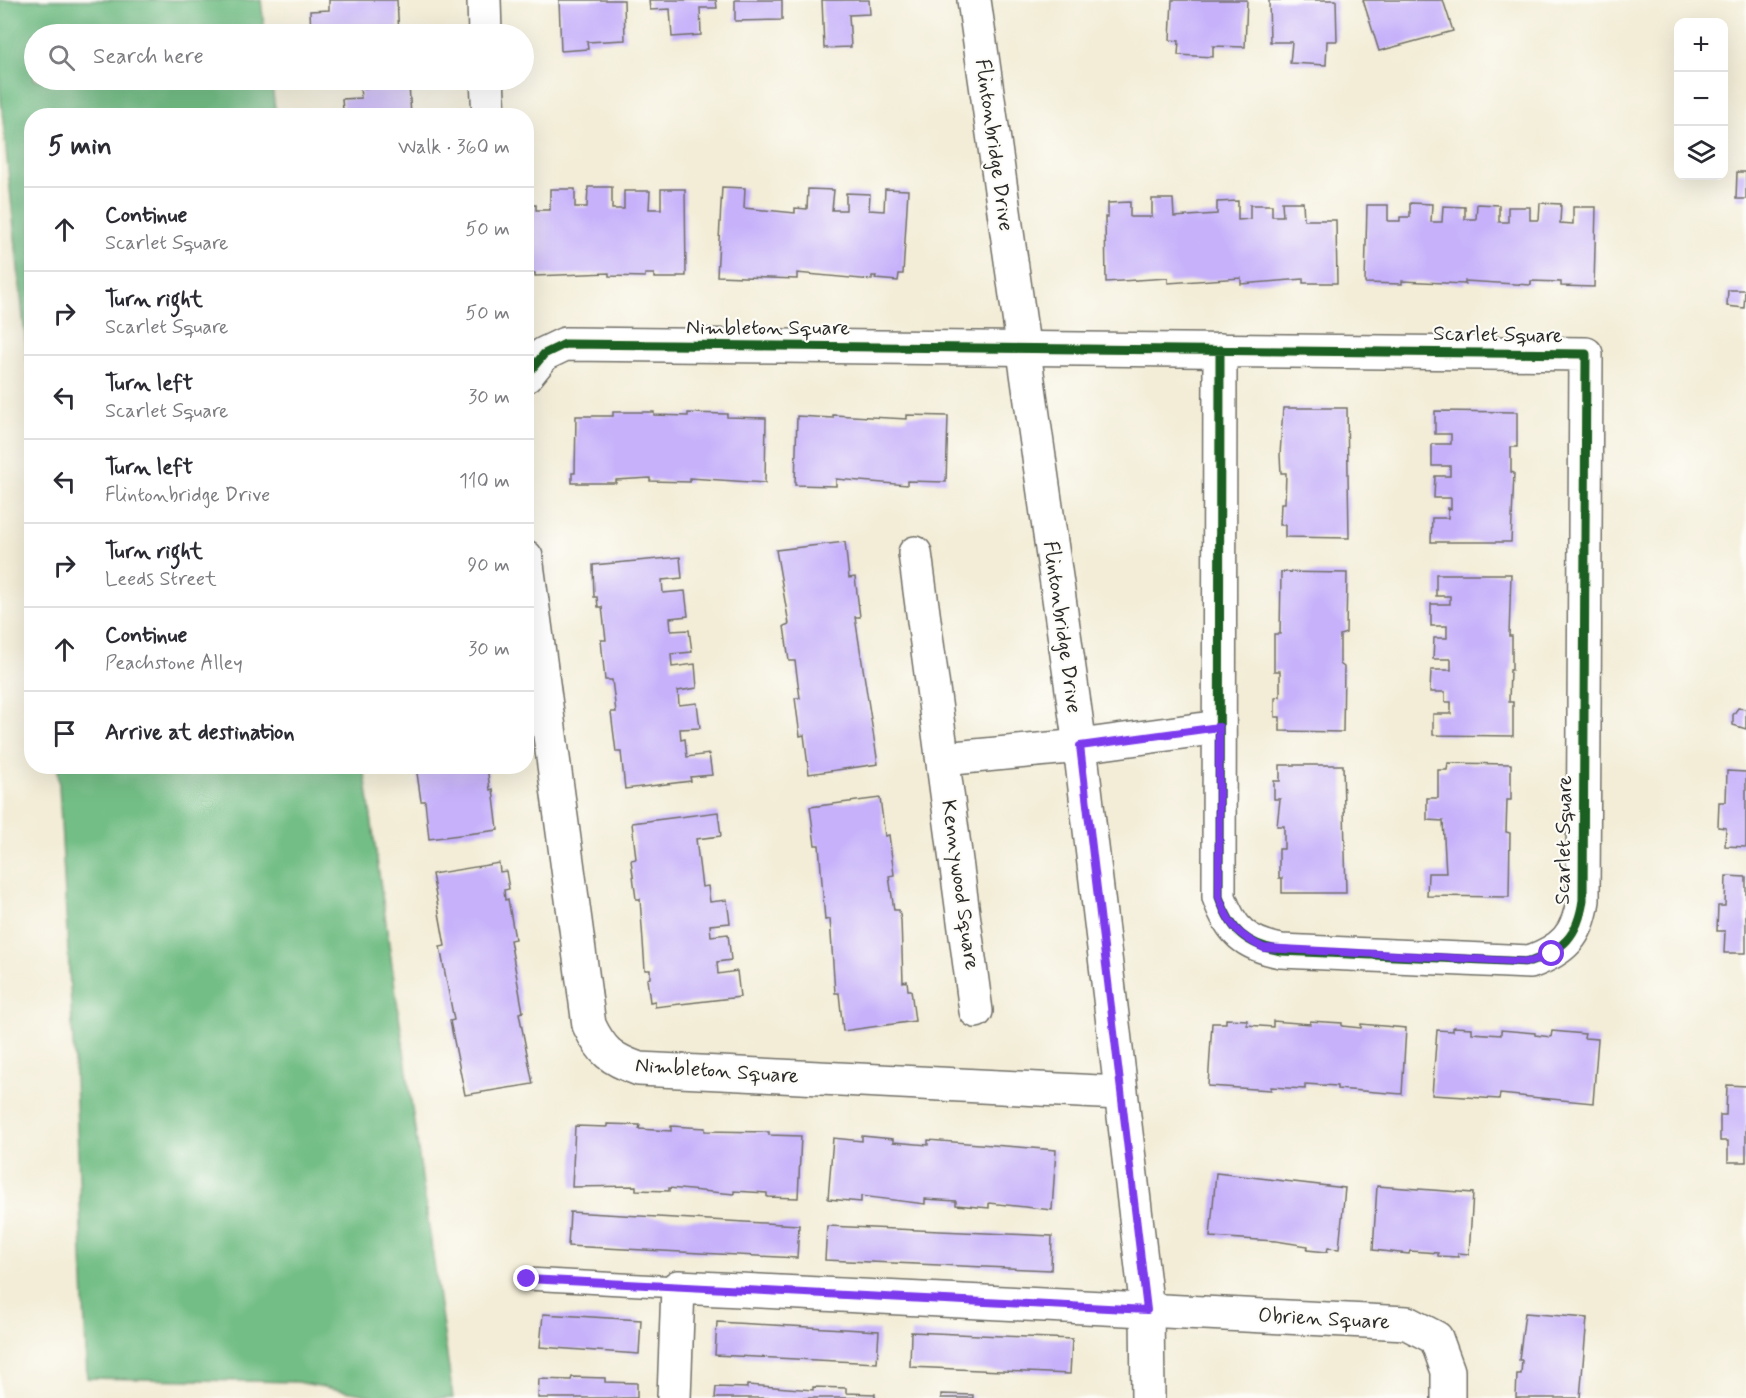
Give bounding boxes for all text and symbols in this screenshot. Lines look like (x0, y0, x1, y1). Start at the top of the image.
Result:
map controls (1674, 18, 1728, 180)
button: + (1674, 18, 1728, 72)
search box (24, 24, 534, 90)
icon: search (45, 41, 78, 74)
text: Search here (93, 43, 204, 71)
street label: Flintonbridge Drive (968, 57, 1020, 233)
button: − (1674, 72, 1728, 126)
button: layers (1674, 126, 1728, 180)
text: 5 min (48, 130, 112, 164)
text: Walk · 360 m (398, 134, 510, 161)
text: Continue (105, 202, 187, 230)
icon: ahead (48, 213, 81, 246)
text: 50 m (465, 216, 510, 243)
text: Scarlet Square (105, 230, 229, 257)
text: Turn right (105, 286, 203, 314)
icon: right (48, 297, 81, 330)
text: 50 m (465, 300, 510, 327)
text: Scarlet Square (105, 314, 229, 341)
street label: Nimbleton Square (686, 314, 850, 342)
street label: Scarlet Square (1433, 320, 1563, 350)
text: Turn left (105, 370, 193, 398)
icon: left (48, 381, 81, 414)
text: 30 m (468, 384, 510, 411)
text: Scarlet Square (105, 398, 229, 425)
text: Turn left (105, 454, 193, 482)
icon: left (48, 465, 81, 498)
text: 110 m (459, 468, 510, 495)
text: Flintonbridge Drive (105, 482, 270, 509)
text: Turn right (105, 538, 203, 566)
street label: Flintonbridge Drive (1036, 539, 1088, 715)
icon: right (48, 549, 81, 582)
text: 90 m (467, 552, 510, 579)
text: Leeds Street (105, 566, 217, 593)
text: Continue (105, 622, 187, 650)
icon: ahead (48, 633, 81, 666)
text: 30 m (468, 636, 510, 663)
text: Peachstone Alley (105, 650, 243, 677)
icon: arrive (48, 717, 81, 750)
text: Arrive at destination (105, 719, 295, 747)
street label: Scarlet Square (1549, 775, 1579, 905)
street label: Kennywood Square (934, 798, 986, 972)
route start (1538, 940, 1564, 966)
street label: Nimbleton Square (634, 1051, 800, 1091)
route end (513, 1265, 539, 1291)
street label: Obrien Square (1257, 1302, 1391, 1336)

